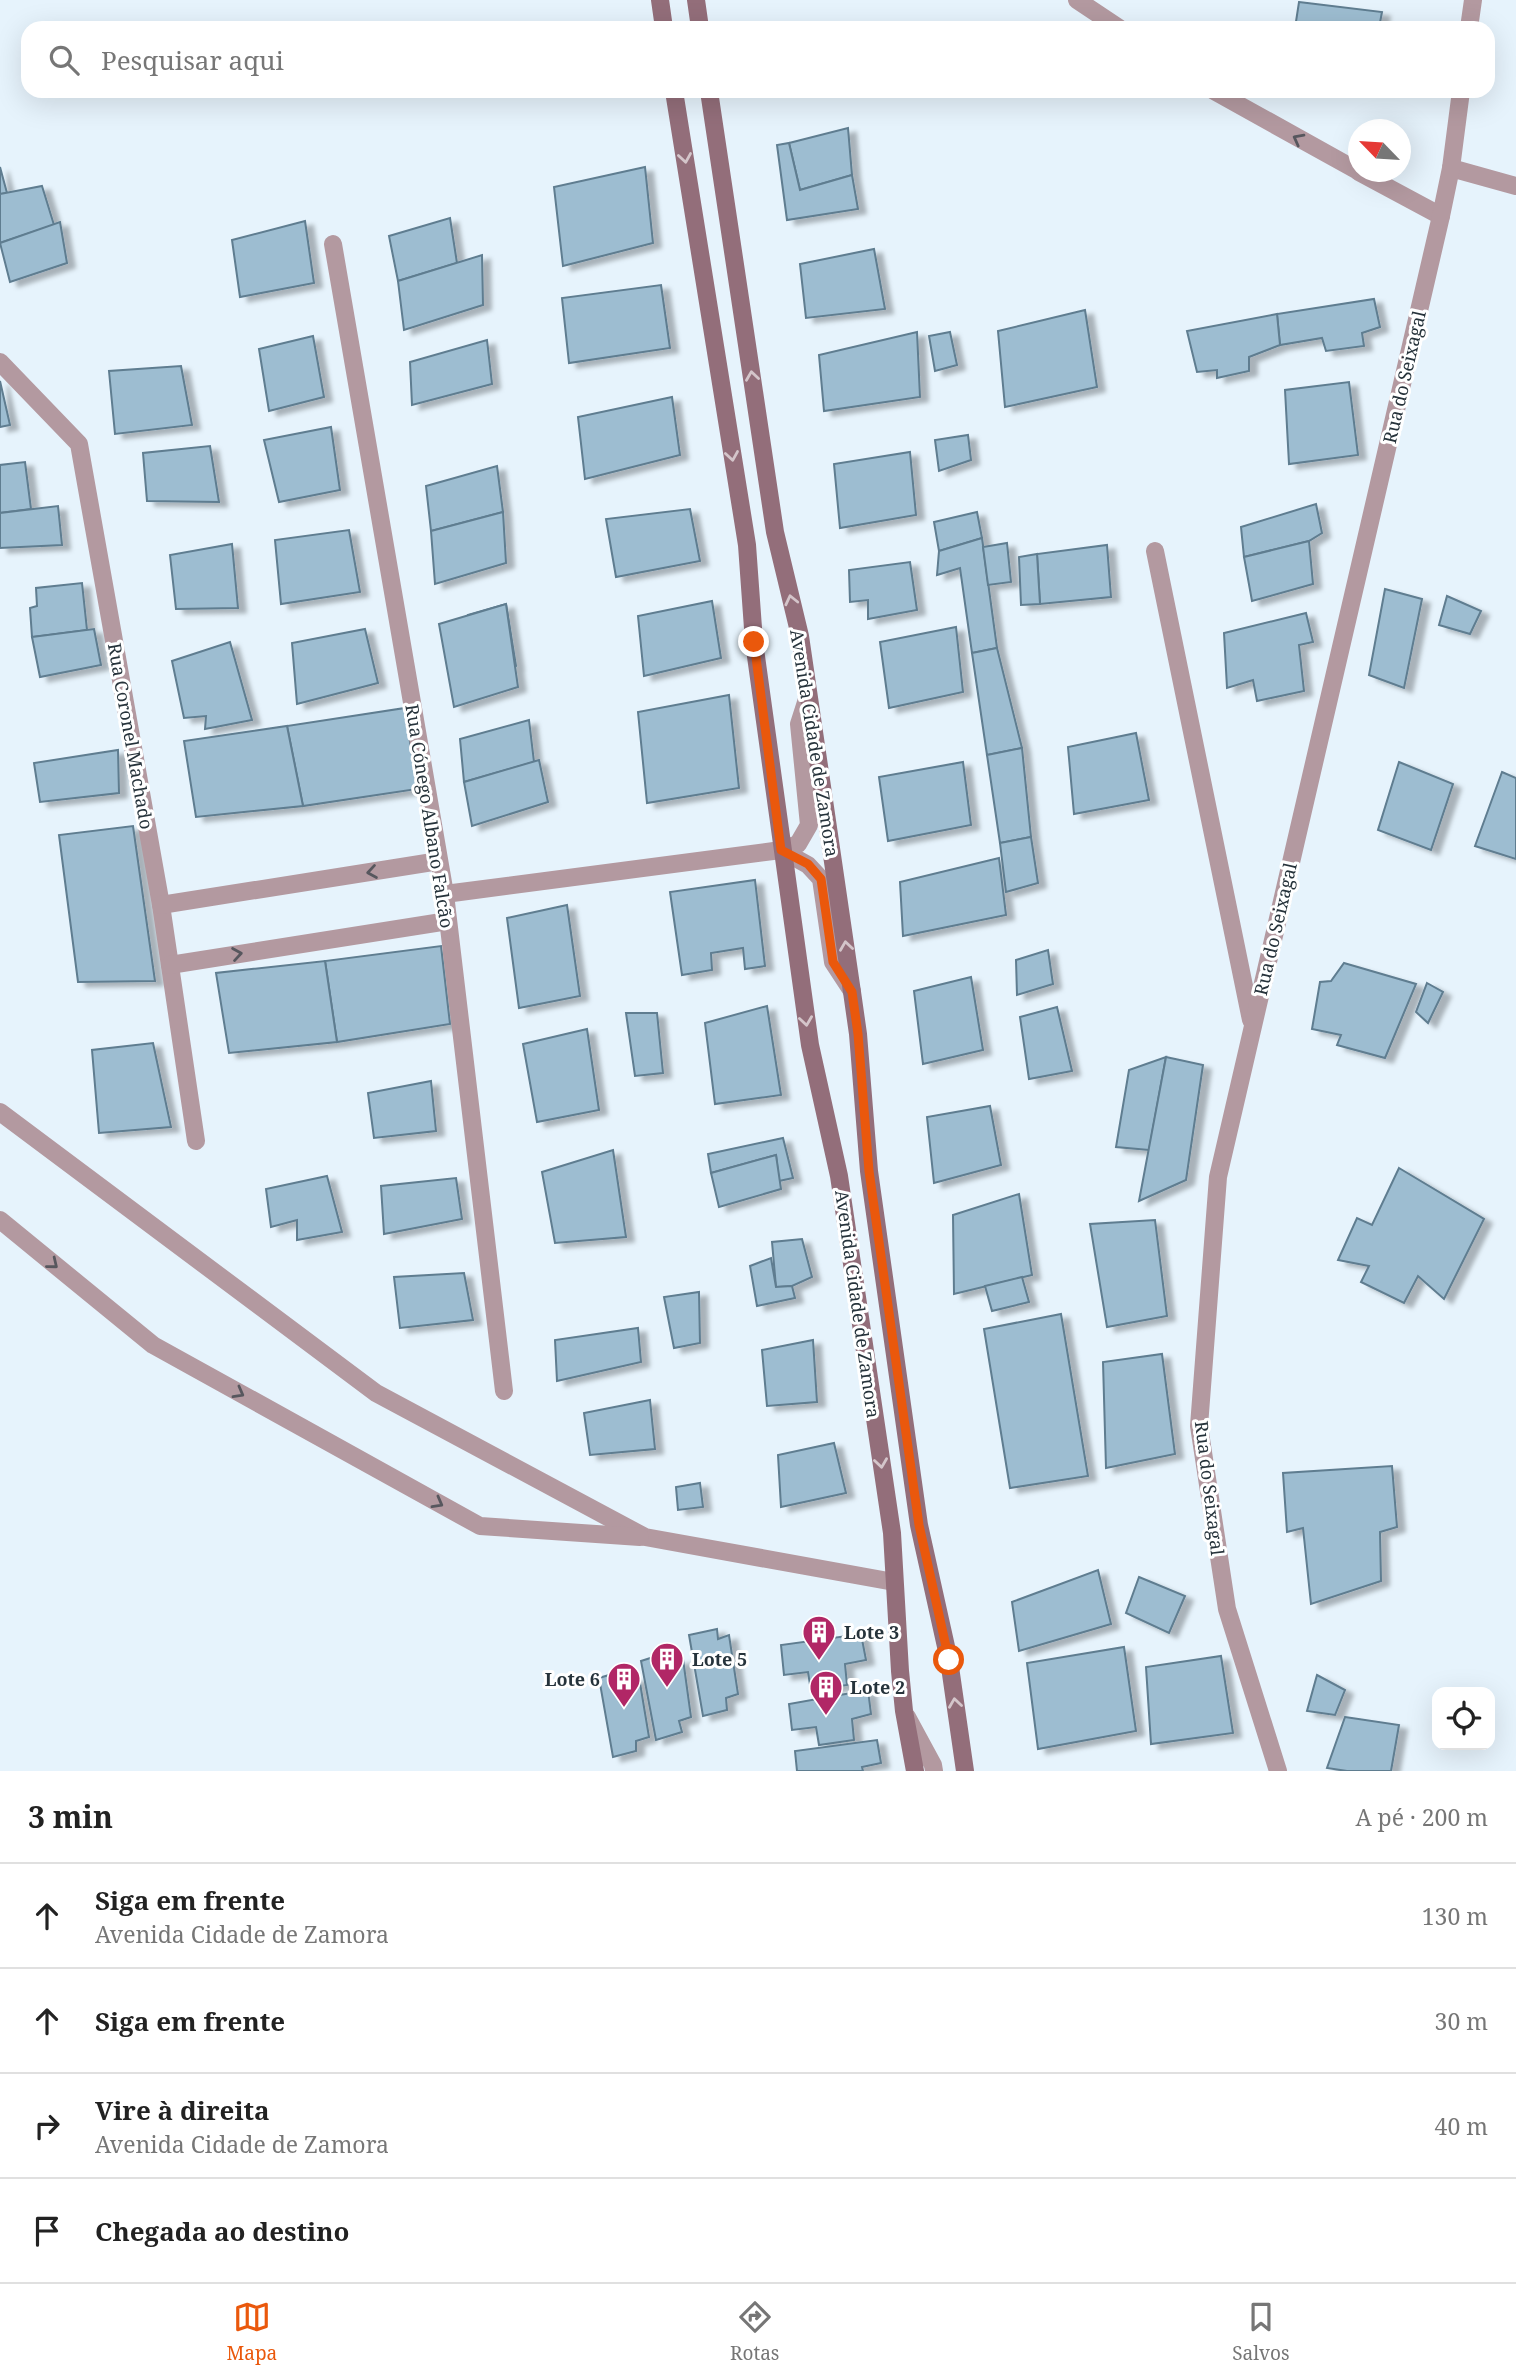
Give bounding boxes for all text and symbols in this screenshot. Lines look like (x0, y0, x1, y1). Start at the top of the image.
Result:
search box (21, 21, 1495, 98)
icon: search (45, 41, 83, 79)
text: Pesquisar aqui (101, 42, 284, 78)
north arrow (1348, 119, 1411, 182)
one-way arrow (1293, 133, 1306, 147)
one-way arrow (677, 152, 692, 164)
street label: Rua do Seixagal (1377, 308, 1431, 446)
one-way arrow (744, 370, 759, 382)
one-way arrow (724, 450, 739, 462)
one-way arrow (785, 594, 799, 606)
route end (738, 626, 769, 657)
street label: Avenida Cidade de Zamora (785, 628, 845, 858)
street label: Rua Coronel Machado (103, 641, 159, 831)
street label: Rua Cónego Albano Falcão (400, 702, 460, 930)
street label: Rua do Seixagal (1248, 860, 1302, 998)
one-way arrow (366, 864, 378, 879)
one-way arrow (838, 940, 853, 951)
one-way arrow (231, 947, 243, 962)
one-way arrow (799, 1015, 814, 1027)
street label: Avenida Cidade de Zamora (830, 1188, 886, 1420)
one-way arrow (45, 1255, 57, 1268)
one-way arrow (232, 1385, 244, 1398)
street label: Rua do Seixagal (1190, 1419, 1230, 1557)
one-way arrow (874, 1457, 889, 1468)
one-way arrow (431, 1495, 443, 1508)
building icon: Lote 3 (800, 1613, 838, 1662)
place label: Lote 3 (844, 1620, 899, 1644)
building icon: Lote 5 (648, 1640, 686, 1689)
route start (933, 1644, 964, 1675)
place label: Lote 5 (692, 1647, 747, 1671)
building icon: Lote 6 (605, 1660, 643, 1709)
place label: Lote 6 (545, 1667, 600, 1691)
building icon: Lote 2 (807, 1668, 845, 1717)
place label: Lote 2 (850, 1675, 905, 1699)
map controls (1432, 1687, 1495, 1750)
button: locate (1432, 1687, 1495, 1750)
one-way arrow (948, 1698, 963, 1709)
text: 3 min (28, 1796, 113, 1837)
text: A pé · 200 m (1355, 1801, 1488, 1833)
text: Siga em frente (95, 1882, 285, 1918)
icon: ahead (28, 1897, 66, 1935)
text: 130 m (1422, 1900, 1488, 1932)
text: Avenida Cidade de Zamora (95, 1918, 389, 1950)
icon: ahead (28, 2002, 66, 2040)
text: Siga em frente (95, 2003, 285, 2039)
text: 30 m (1435, 2005, 1488, 2037)
text: Vire à direita (95, 2092, 270, 2128)
icon: right (28, 2107, 66, 2145)
text: 40 m (1435, 2110, 1488, 2142)
text: Avenida Cidade de Zamora (95, 2128, 389, 2160)
icon: arrive (28, 2212, 66, 2250)
text: Chegada ao destino (95, 2213, 350, 2249)
tab: Mapa (226, 2298, 277, 2366)
tab: Rotas (730, 2298, 779, 2366)
tab: Salvos (1232, 2298, 1290, 2366)

